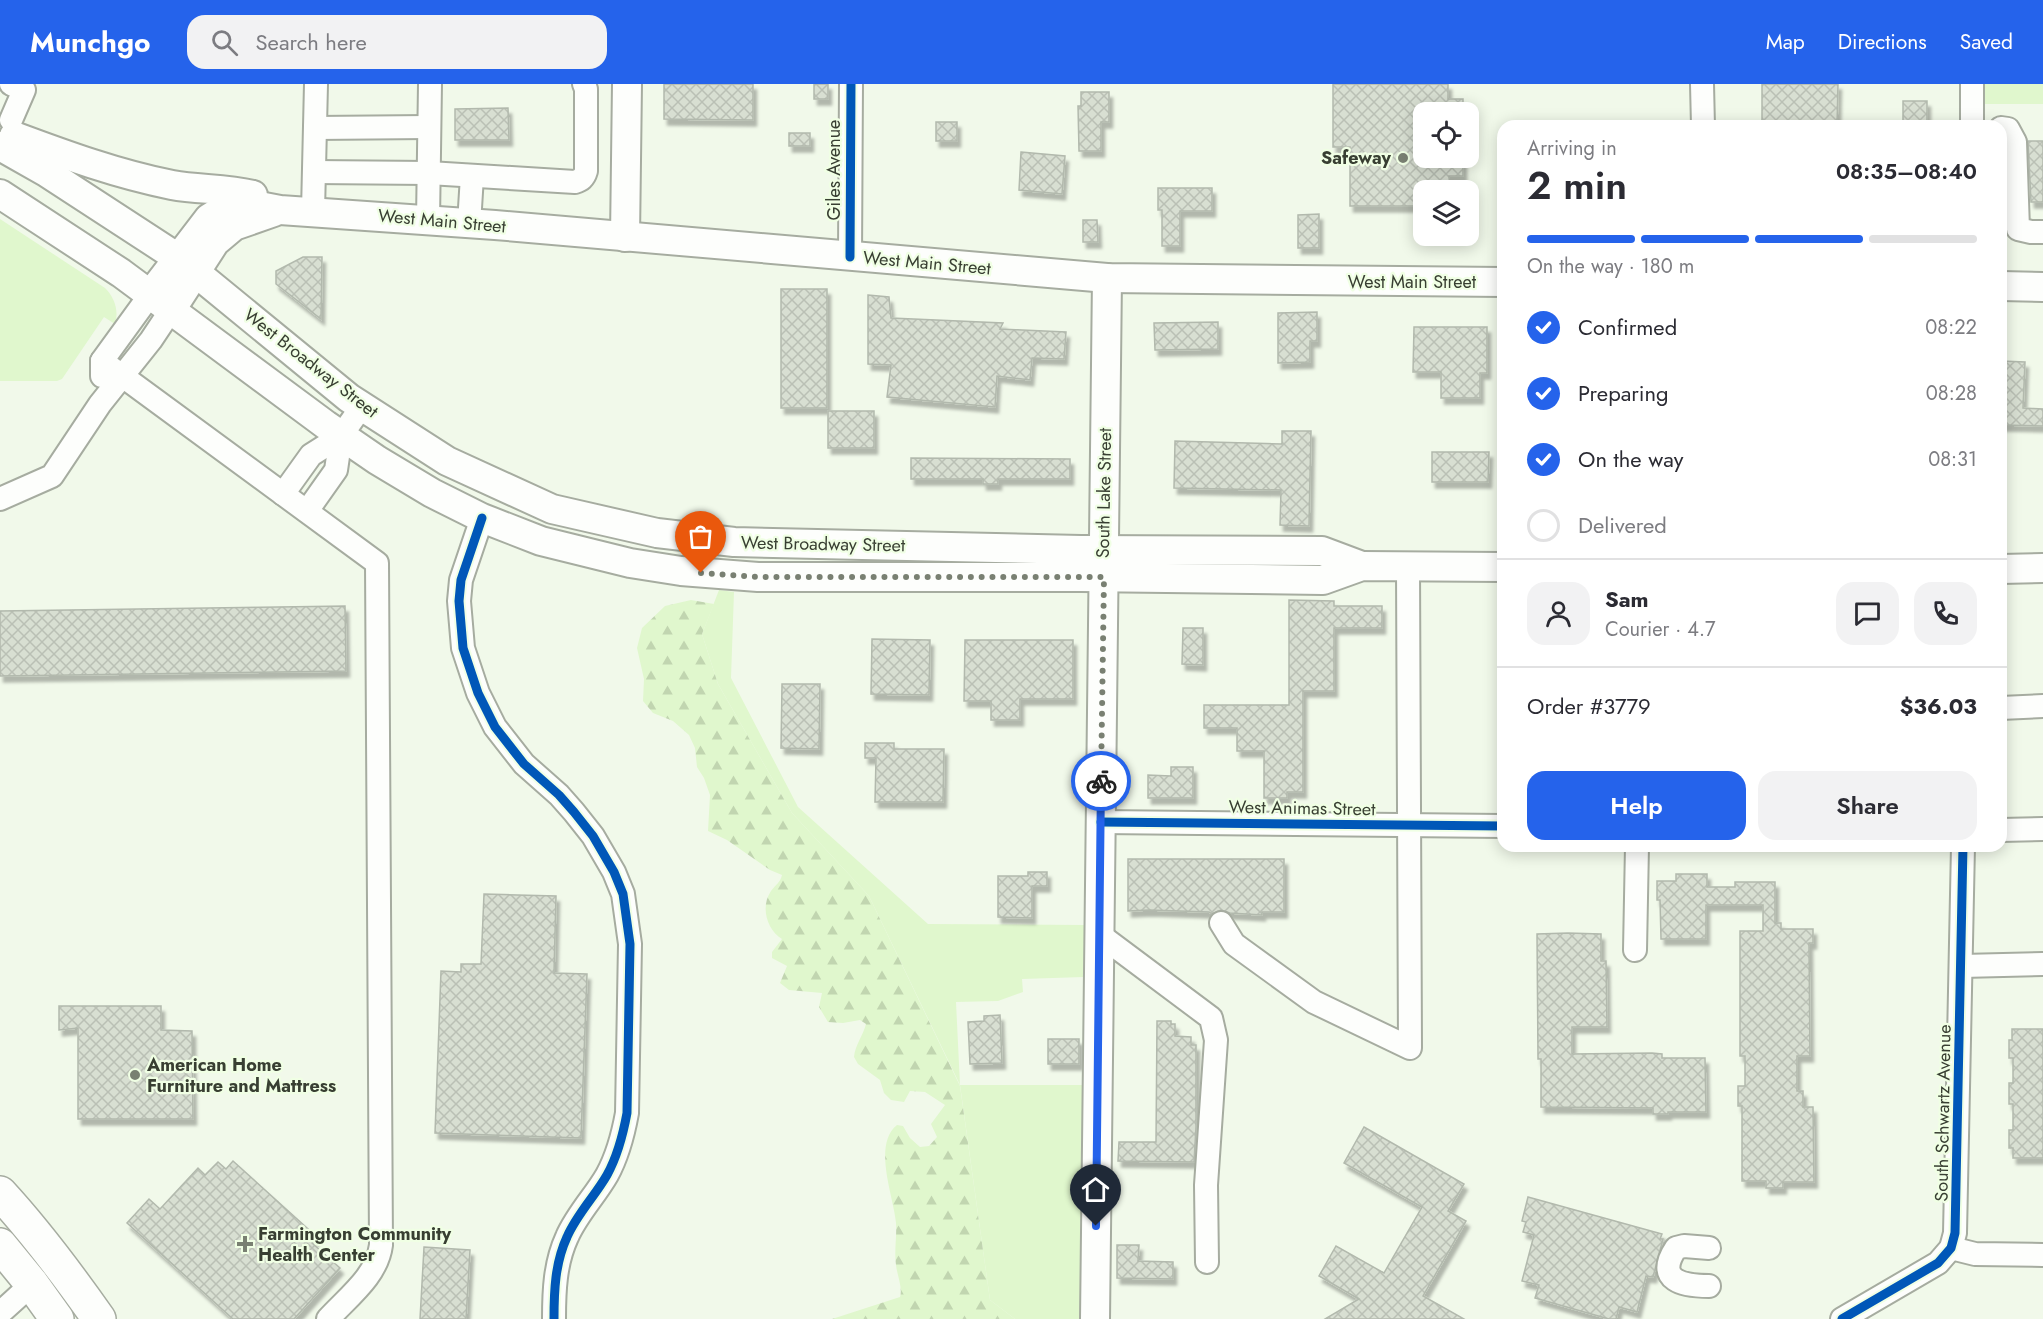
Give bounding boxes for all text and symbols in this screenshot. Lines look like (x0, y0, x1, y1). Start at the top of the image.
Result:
search box (187, 15, 607, 69)
text: Munchgo (30, 22, 151, 63)
icon: search (208, 26, 241, 59)
text: Search here (256, 26, 367, 58)
text: Map (1766, 27, 1805, 57)
text: Directions (1838, 27, 1927, 57)
text: Saved (1960, 27, 2013, 57)
map controls (1413, 102, 1479, 246)
button: locate (1413, 102, 1479, 168)
street label: Giles Avenue (821, 120, 847, 220)
text: Arriving in (1527, 134, 1617, 163)
place label: Safeway (1321, 145, 1392, 171)
marker: Safeway (1396, 151, 1410, 165)
text: 08:35–08:40 (1836, 155, 1977, 187)
text: 2 min (1527, 157, 1627, 214)
button: layers (1413, 180, 1479, 246)
street label: West Main Street (377, 202, 508, 240)
street label: West Main Street (862, 244, 993, 282)
text: On the way · 180 m (1527, 252, 1694, 281)
street label: West Main Street (1348, 269, 1477, 295)
street label: West Broadway Street (238, 302, 384, 424)
icon: check (1527, 311, 1560, 344)
text: Confirmed (1578, 311, 1677, 343)
text: 08:22 (1925, 313, 1977, 342)
icon: check (1527, 377, 1560, 410)
text: Preparing (1578, 377, 1669, 409)
text: 08:28 (1926, 379, 1977, 408)
street label: South Lake Street (1090, 427, 1118, 558)
icon: check (1527, 443, 1560, 476)
text: On the way (1578, 443, 1683, 475)
text: 08:31 (1928, 445, 1977, 474)
text: Delivered (1578, 509, 1667, 541)
pin (675, 511, 726, 573)
icon: bag (684, 520, 717, 553)
street label: West Broadway Street (741, 530, 906, 558)
button: person (1527, 582, 1590, 645)
button: chat (1836, 582, 1899, 645)
button: phone (1914, 582, 1977, 645)
text: Sam (1605, 583, 1649, 615)
text: Courier · 4.7 (1605, 615, 1716, 644)
text: Order #3779 (1527, 690, 1651, 722)
text: $36.03 (1900, 690, 1977, 722)
courier (1071, 751, 1131, 811)
icon: bike (1085, 765, 1118, 798)
button: Help (1527, 771, 1746, 840)
button: Share (1758, 771, 1977, 840)
street label: West Animas Street (1228, 794, 1376, 822)
street label: South Schwartz Avenue (1928, 1024, 1958, 1202)
place label: American Home Furniture and Mattress (146, 1052, 336, 1099)
marker: American Home Furniture and Mattress (128, 1068, 142, 1082)
pin (1070, 1164, 1121, 1226)
icon: home (1079, 1173, 1112, 1206)
place label: Farmington Community Health Center (258, 1221, 452, 1268)
marker: Farmington Community Health Center (236, 1235, 254, 1253)

